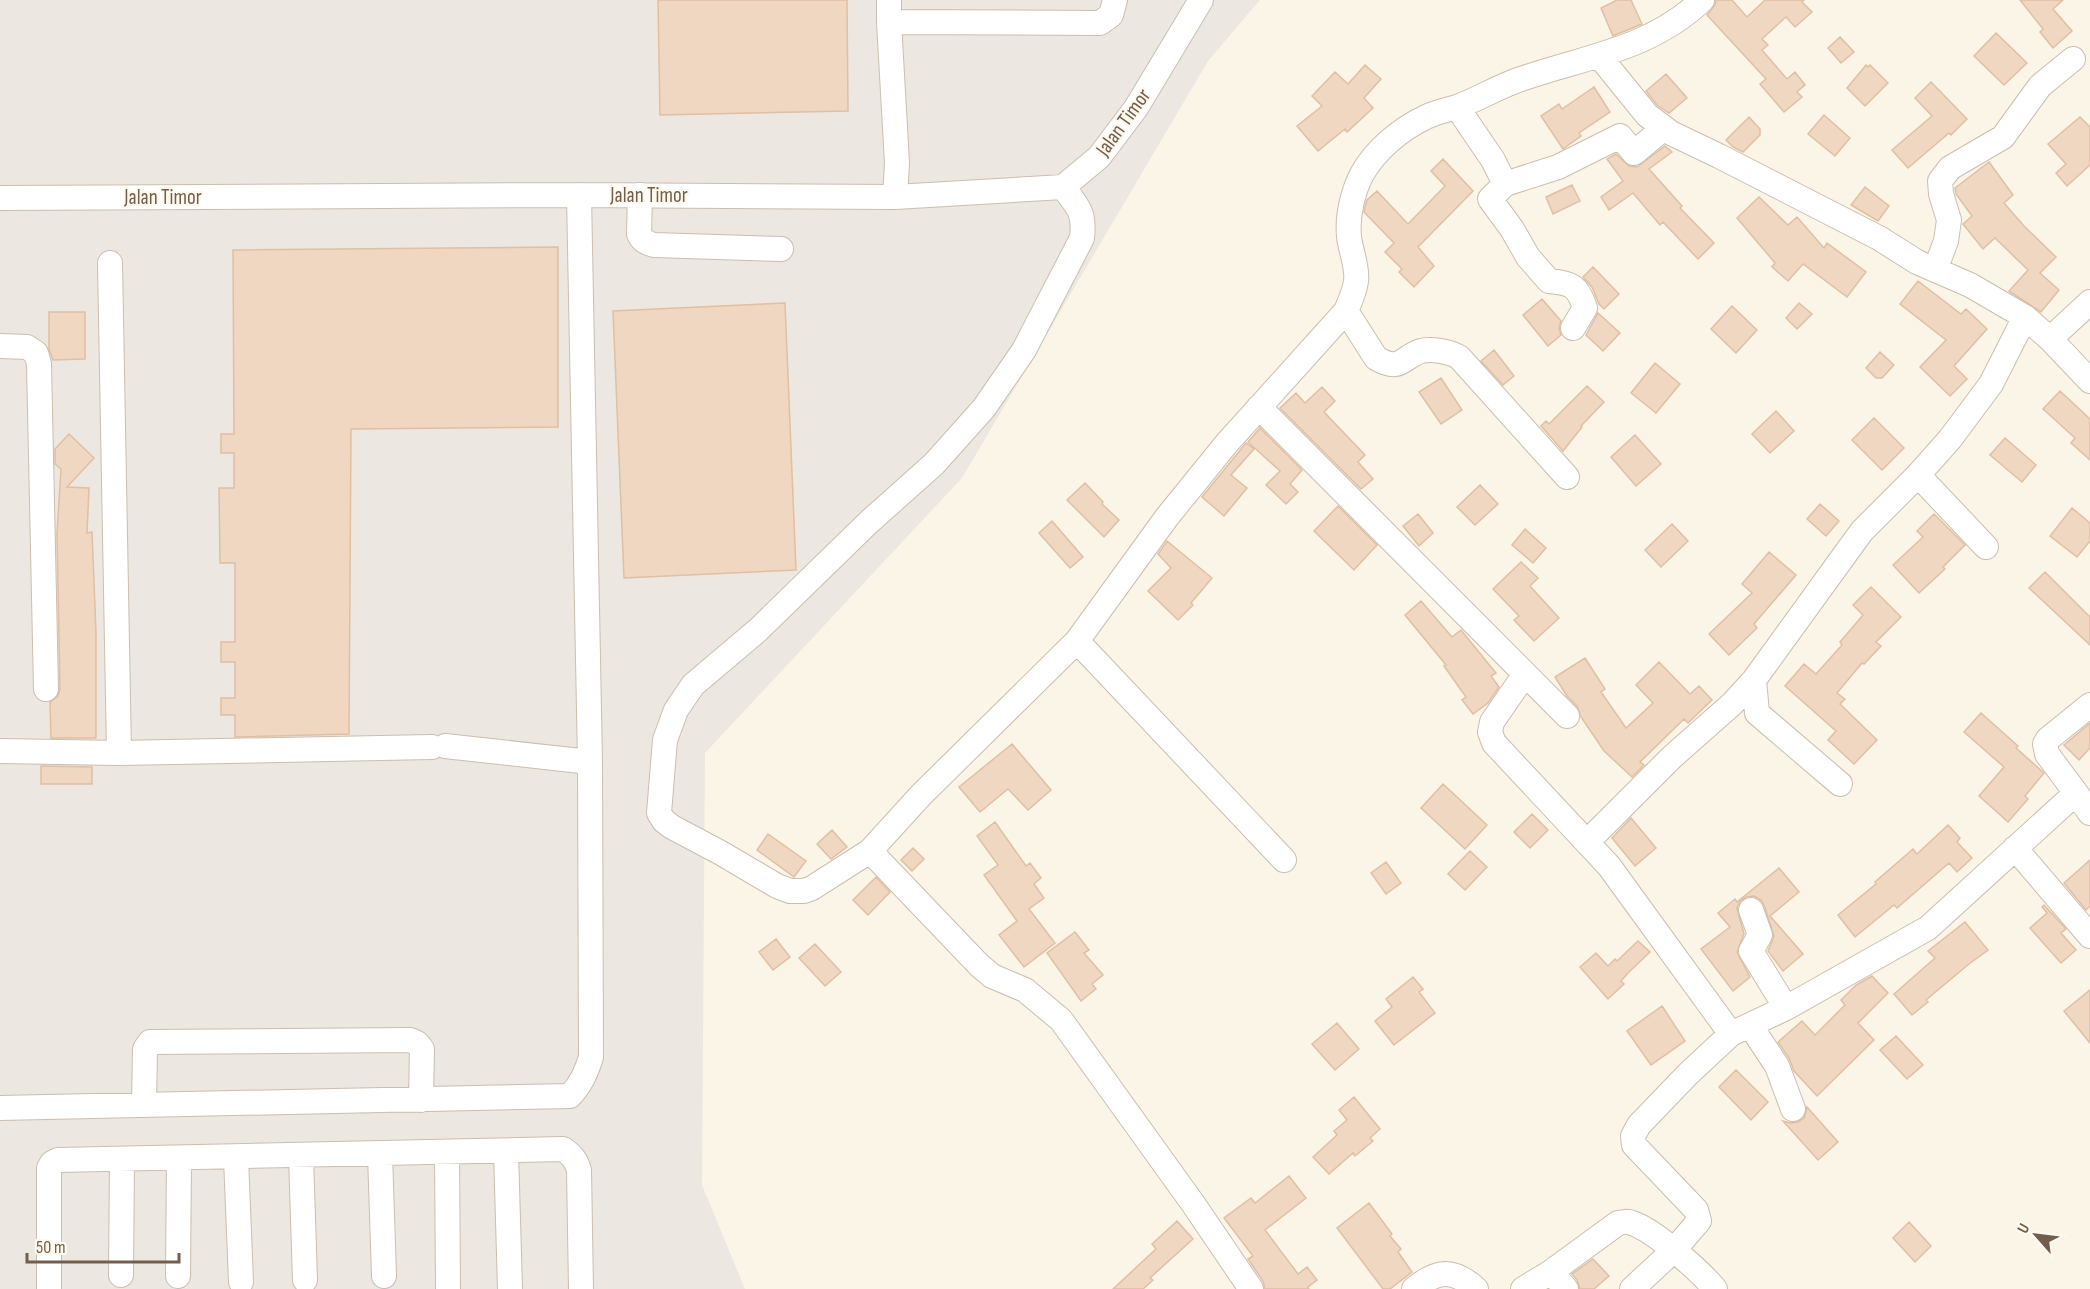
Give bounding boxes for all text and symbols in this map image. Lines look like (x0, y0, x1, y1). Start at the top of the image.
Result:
street label: Jalan Timor (1090, 84, 1156, 162)
street label: Jalan Timor (609, 183, 688, 208)
street label: Jalan Timor (123, 185, 202, 210)
north arrow (2006, 1205, 2066, 1265)
text: U (2014, 1221, 2034, 1237)
scale bar (27, 1226, 178, 1264)
text: 50 m (36, 1237, 66, 1258)

